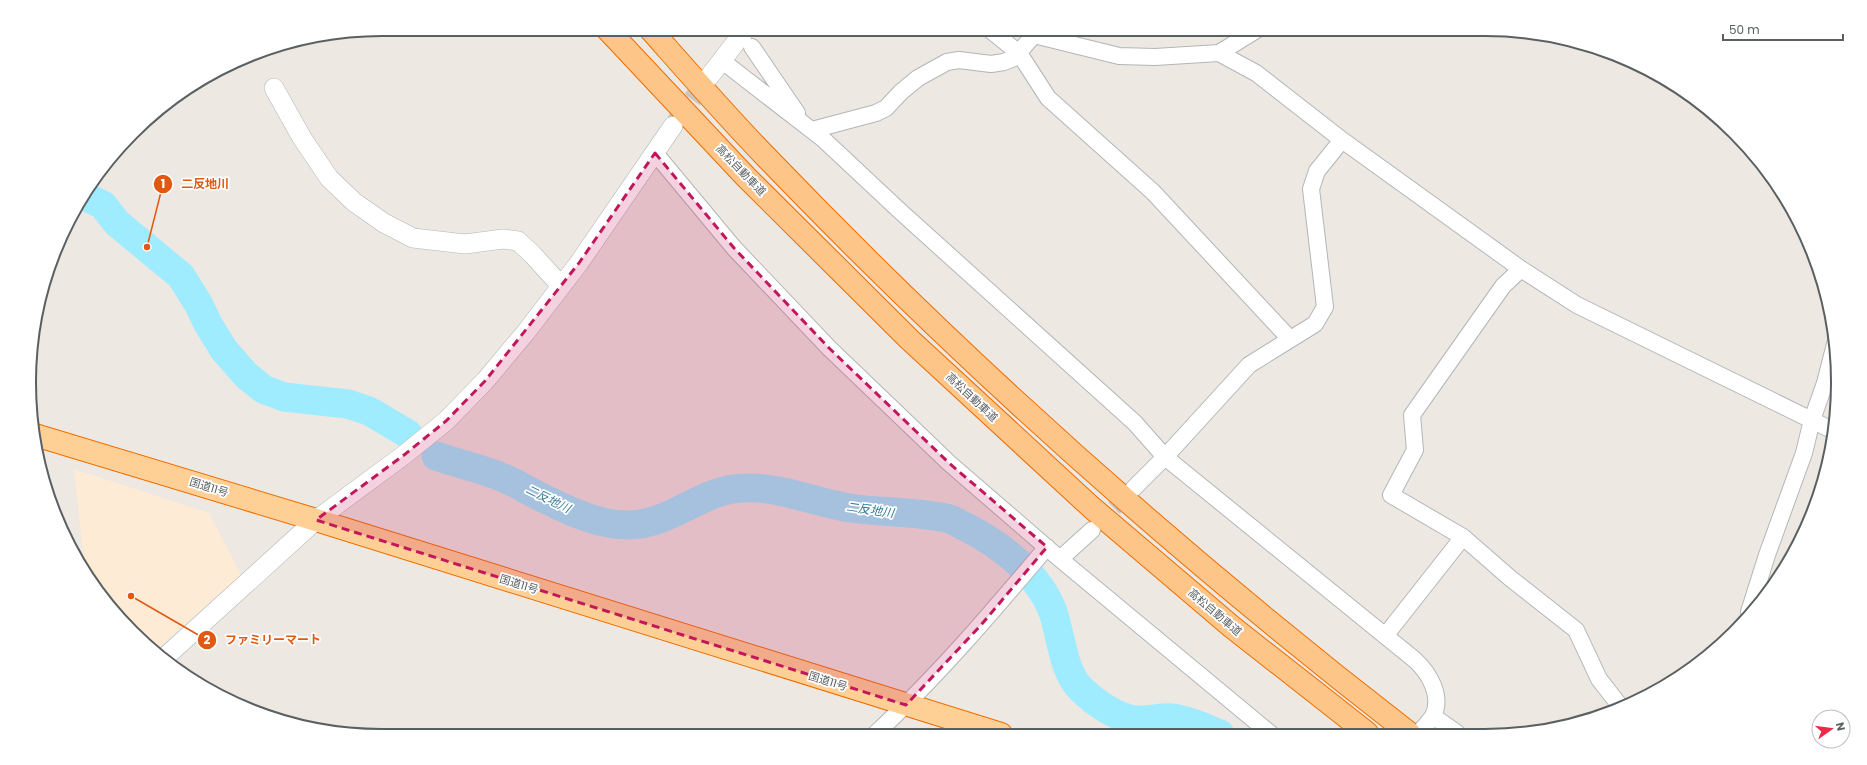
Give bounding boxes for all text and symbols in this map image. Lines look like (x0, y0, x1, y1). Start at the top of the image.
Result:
scale bar (1723, 16, 1843, 42)
text: 50 m (1729, 21, 1760, 38)
street label: 高松自動車道 (712, 141, 770, 199)
callout: 二反地川 (153, 172, 237, 196)
text: 1 (161, 175, 165, 192)
text: 二反地川 (181, 175, 229, 192)
street label: 高松自動車道 (942, 369, 1002, 425)
street label: 国道11号 (188, 473, 230, 501)
water label: 二反地川 (523, 480, 575, 518)
water label: 二反地川 (845, 498, 897, 522)
street label: 国道11号 (498, 570, 540, 598)
street label: 高松自動車道 (1185, 585, 1245, 639)
callout: ファミリーマート (197, 628, 329, 652)
text: 2 (204, 631, 211, 648)
text: ファミリーマート (225, 631, 321, 648)
street label: 国道11号 (807, 667, 849, 695)
north arrow (1811, 709, 1851, 749)
text: N (1832, 721, 1849, 733)

